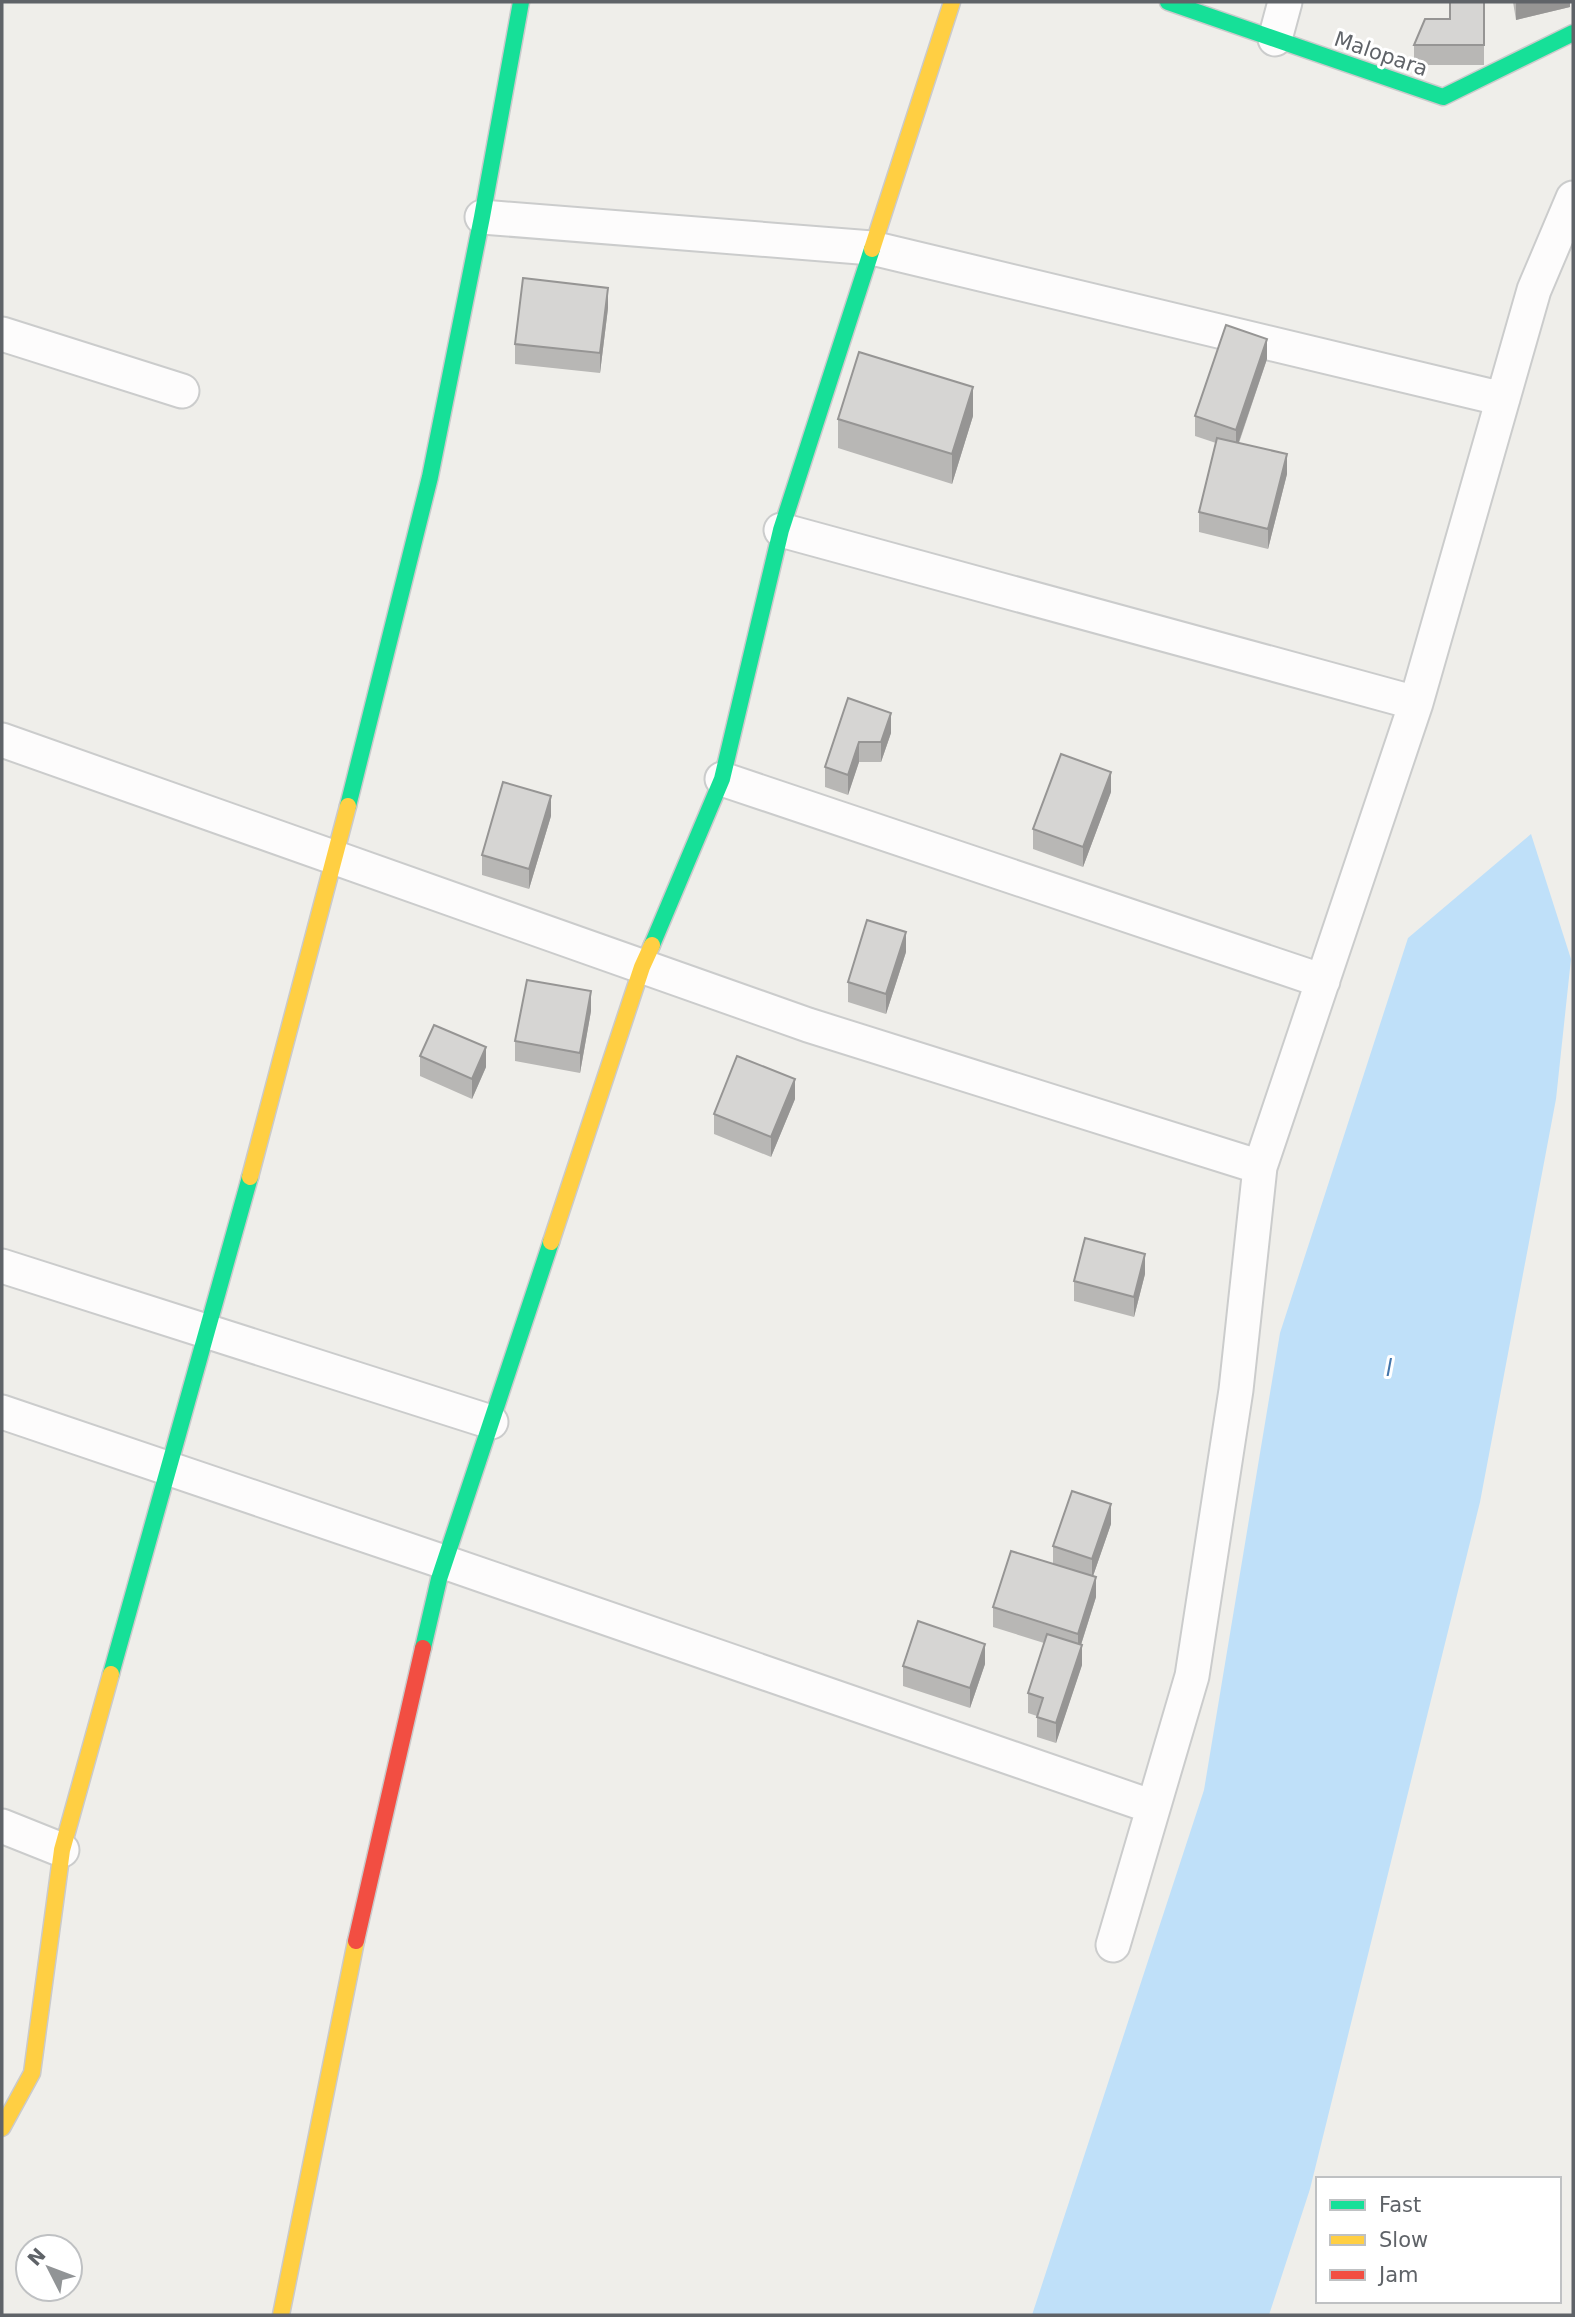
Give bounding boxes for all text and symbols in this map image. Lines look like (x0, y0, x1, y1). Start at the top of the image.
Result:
street label: Malopara (1331, 27, 1431, 81)
water label: l (1386, 1355, 1393, 1381)
legend (1316, 2177, 1561, 2303)
text: Fast (1379, 2193, 1421, 2217)
text: Slow (1379, 2228, 1428, 2252)
north arrow (14, 2233, 84, 2303)
text: N (23, 2243, 50, 2270)
text: Jam (1377, 2263, 1419, 2287)

